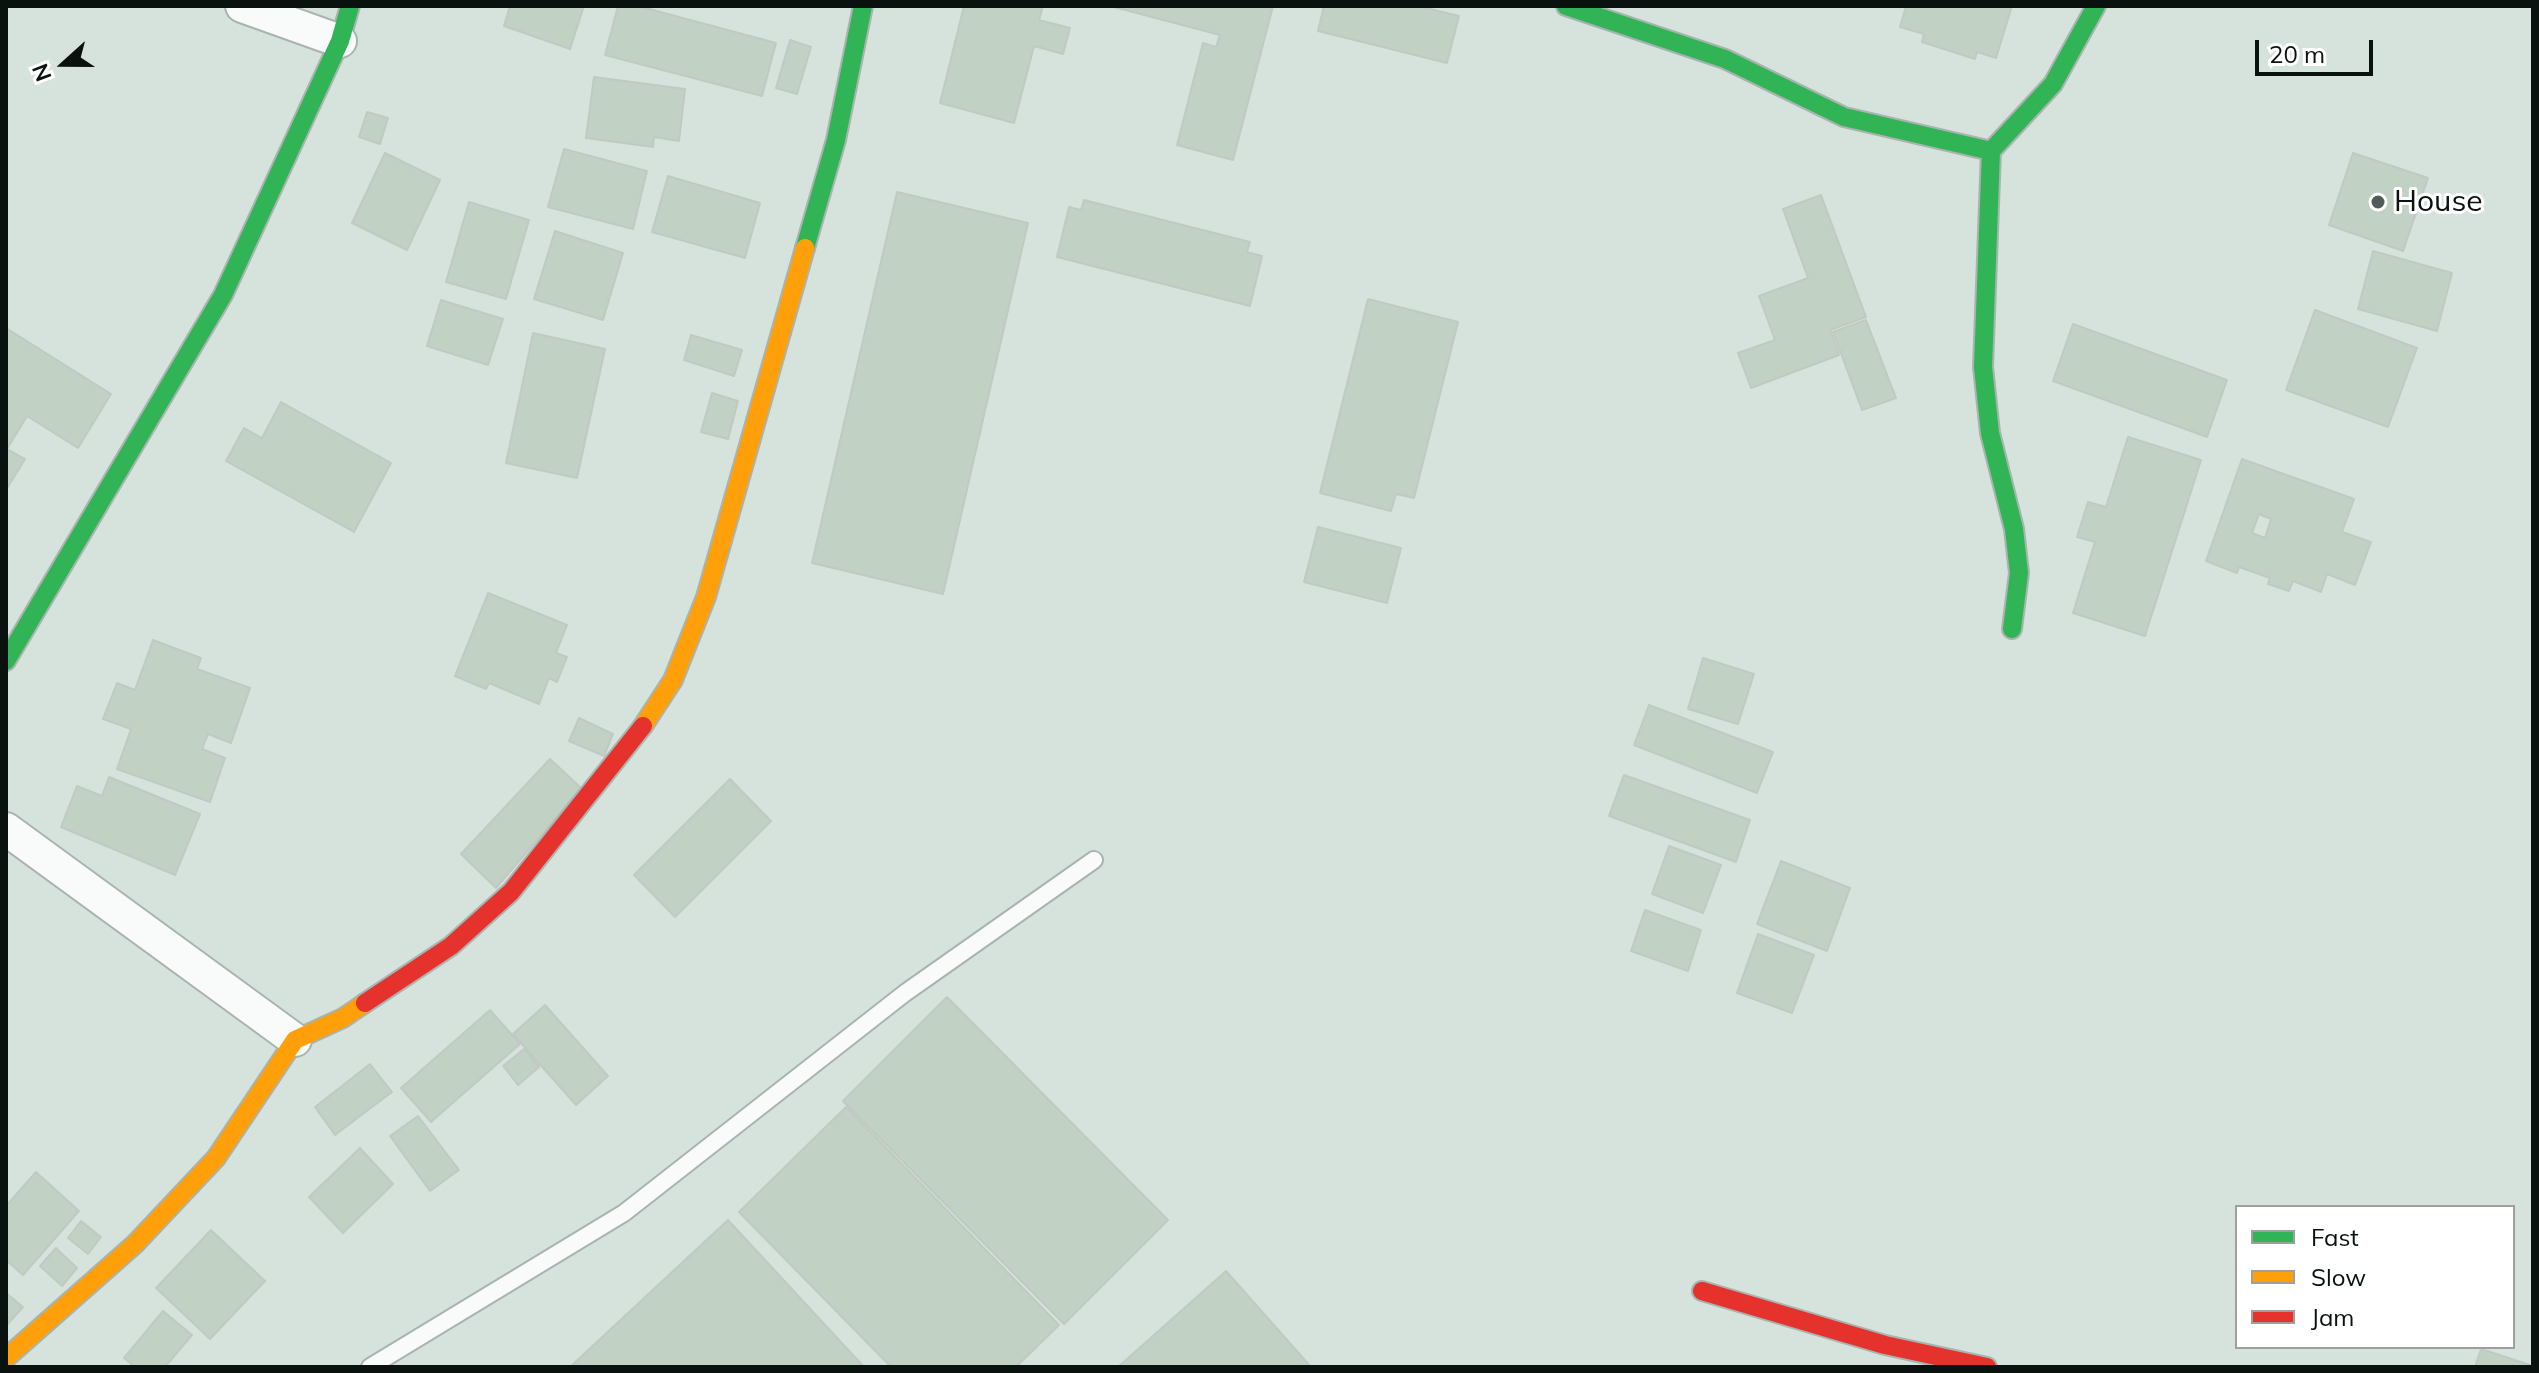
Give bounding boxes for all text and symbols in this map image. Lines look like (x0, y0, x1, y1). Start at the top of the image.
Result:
north arrow (24, 24, 104, 104)
scale bar (2259, 24, 2377, 74)
text: 20 m (2269, 39, 2325, 69)
text: N (26, 60, 58, 85)
place label: House (2394, 184, 2483, 220)
marker: House (2369, 193, 2387, 211)
legend (2235, 1205, 2515, 1349)
text: Fast (2311, 1222, 2359, 1252)
text: Slow (2311, 1262, 2366, 1292)
text: Jam (2311, 1302, 2354, 1332)

